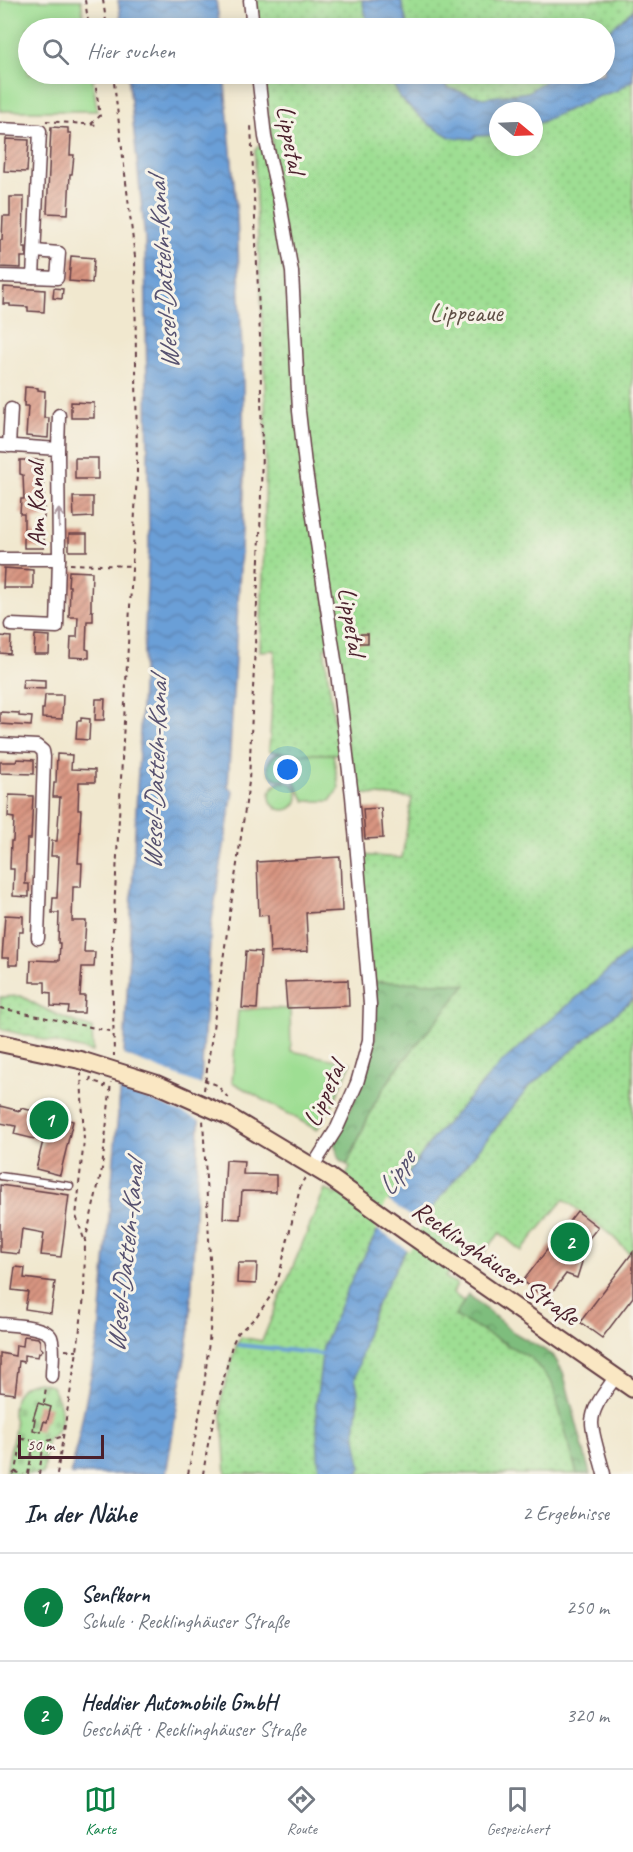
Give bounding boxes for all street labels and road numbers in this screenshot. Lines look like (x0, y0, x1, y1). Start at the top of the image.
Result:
street label: Lippetal (269, 103, 314, 180)
street label: Am Kanal (19, 458, 53, 547)
street label: Lippetal (330, 585, 374, 662)
street label: Lippetal (295, 1052, 355, 1132)
street label: Recklinghäuser Straße (406, 1193, 588, 1334)

